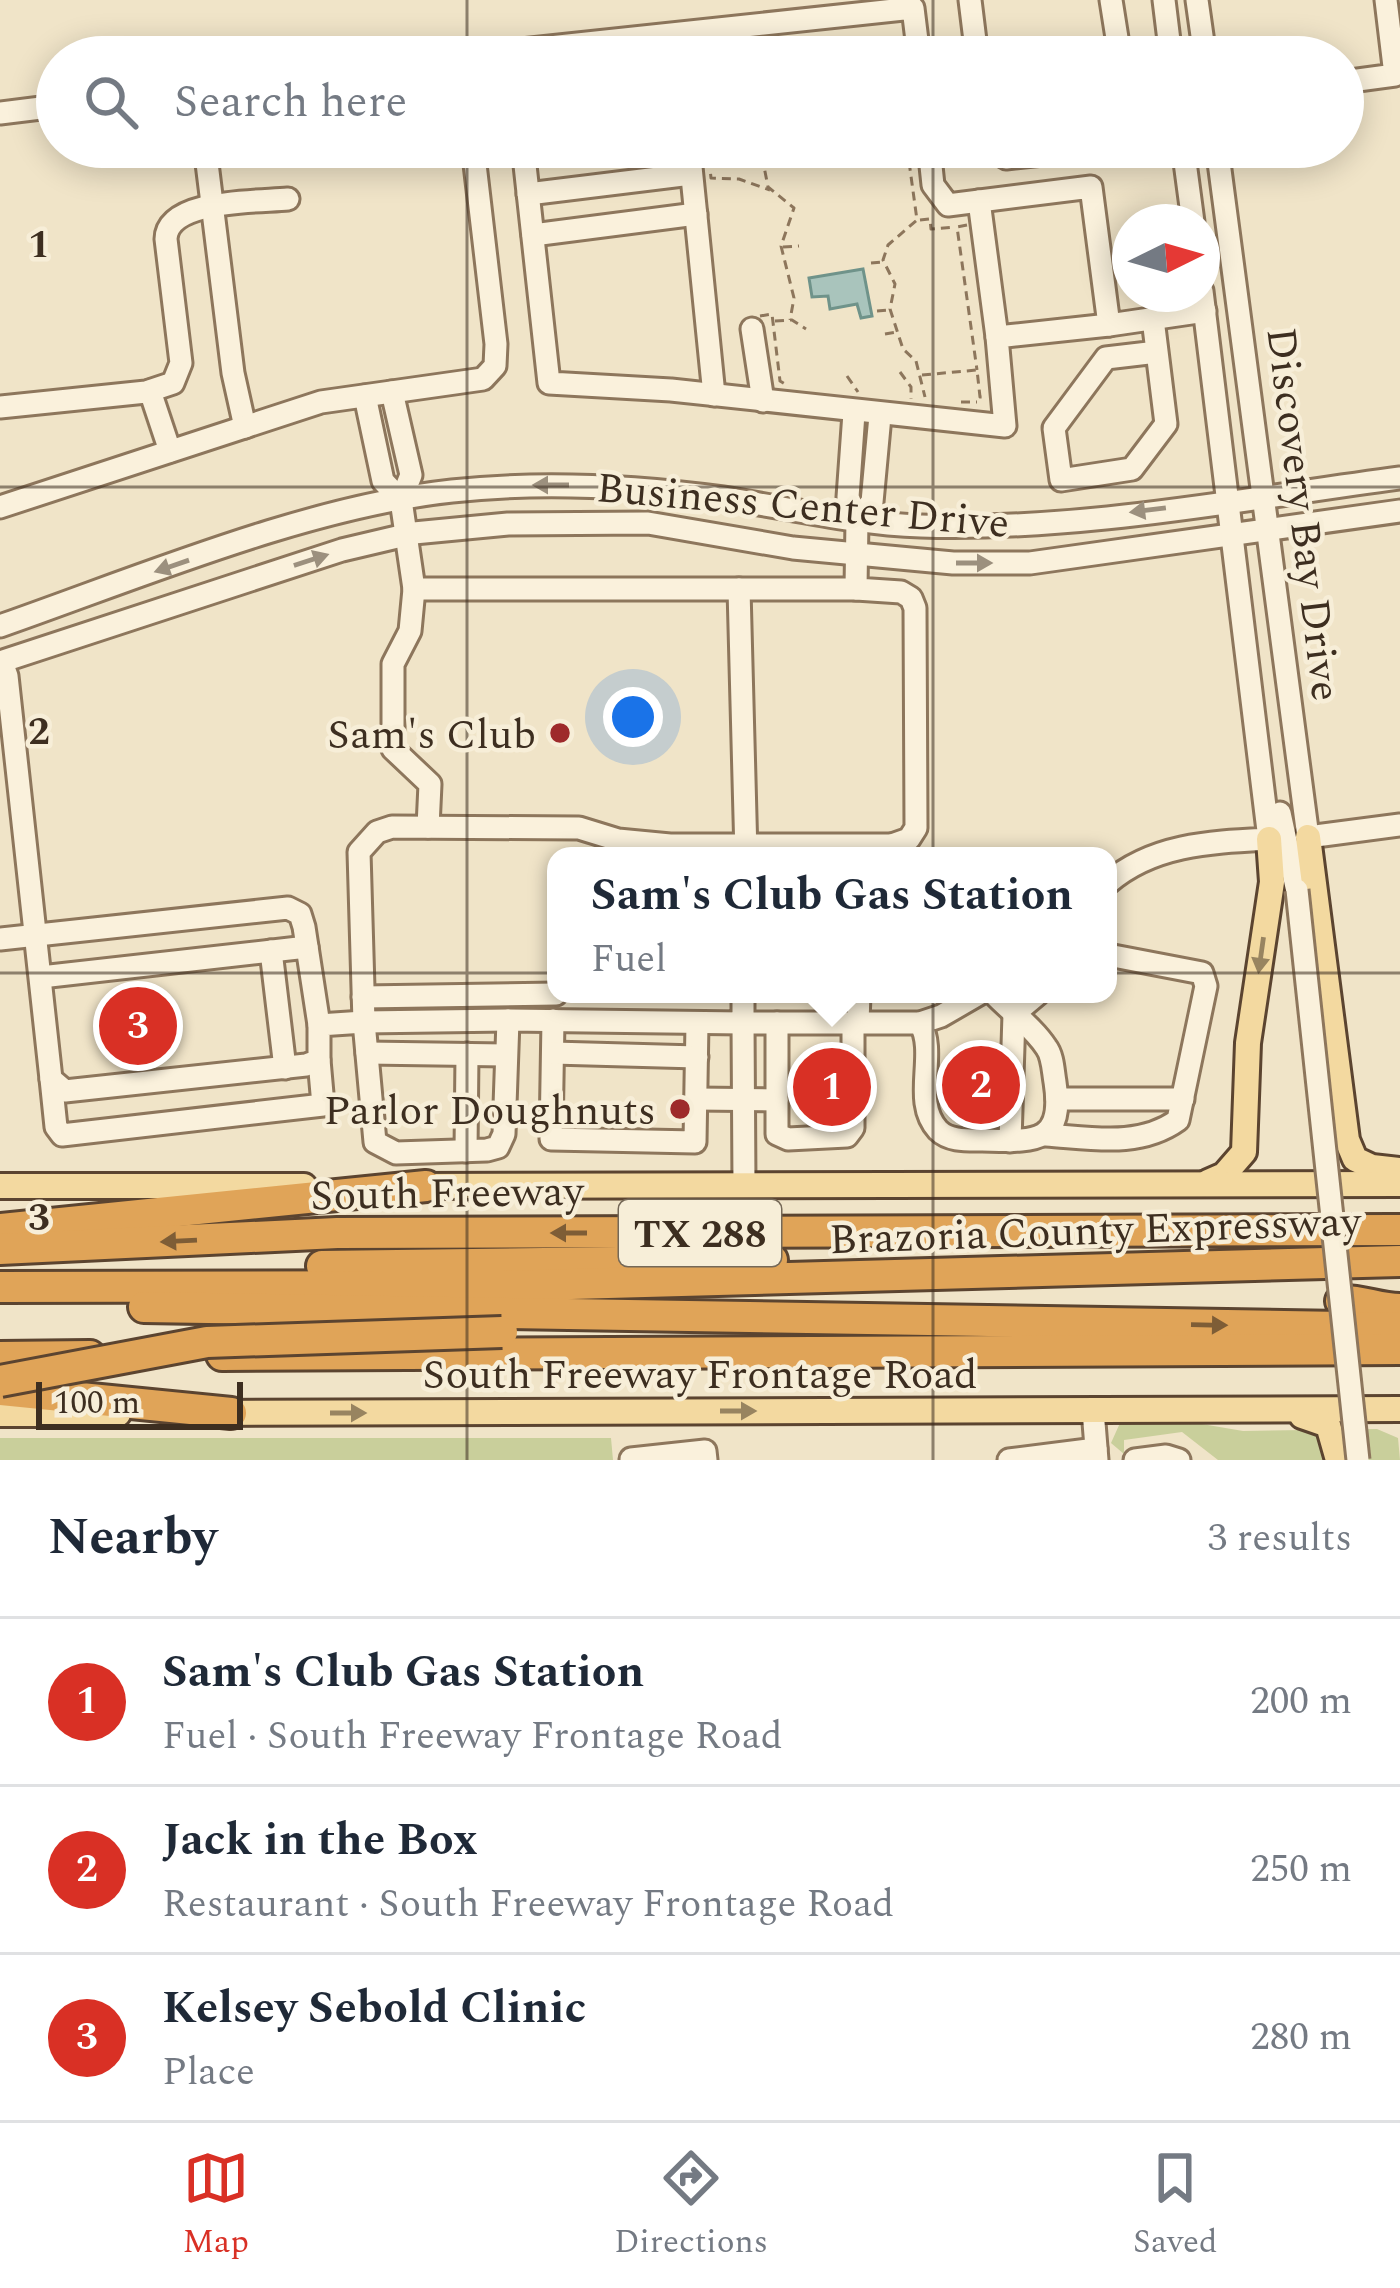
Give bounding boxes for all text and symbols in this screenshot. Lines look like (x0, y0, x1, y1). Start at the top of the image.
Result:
search box (36, 36, 1364, 168)
text: Search here (174, 68, 407, 137)
icon: search (78, 69, 144, 135)
north arrow (1112, 204, 1220, 312)
text: 1 (28, 216, 50, 275)
street label: Discovery Bay Drive (1248, 324, 1357, 705)
street label: Business Center Drive (594, 457, 1012, 556)
one-way arrow (531, 475, 569, 495)
one-way arrow (1129, 501, 1166, 520)
one-way arrow (293, 550, 330, 569)
one-way arrow (956, 553, 994, 573)
one-way arrow (154, 558, 190, 576)
your location (603, 687, 663, 747)
text: 2 (28, 703, 50, 762)
place label: Sam's Club (327, 704, 536, 767)
marker: Sam's Club (547, 720, 573, 746)
popup (547, 847, 1117, 1003)
text: Sam's Club Gas Station (591, 861, 1073, 930)
text: Fuel (591, 930, 667, 989)
one-way arrow (1251, 937, 1270, 974)
pin: 3 (99, 981, 177, 1071)
pin: 2 (942, 1040, 1020, 1130)
pin: 1 (793, 1042, 871, 1132)
place label: Parlor Doughnuts (324, 1080, 656, 1143)
marker: Parlor Doughnuts (667, 1096, 693, 1122)
street label: South Freeway (310, 1161, 586, 1228)
text: 3 (28, 1189, 50, 1248)
street label: Brazoria County Expressway (828, 1191, 1364, 1272)
road number: TX 288 (619, 1200, 781, 1266)
one-way arrow (549, 1223, 587, 1243)
one-way arrow (159, 1232, 197, 1251)
one-way arrow (1191, 1316, 1229, 1335)
street label: South Freeway Frontage Road (422, 1344, 978, 1407)
scale bar (36, 1376, 243, 1429)
text: 100 m (54, 1378, 140, 1428)
one-way arrow (720, 1402, 758, 1421)
one-way arrow (330, 1403, 368, 1423)
text: Nearby (48, 1499, 217, 1577)
text: 3 results (1208, 1509, 1352, 1568)
text: Sam's Club Gas Station (162, 1638, 644, 1707)
text: 1 (76, 1672, 98, 1731)
text: 200 m (1250, 1672, 1352, 1731)
text: Fuel · South Freeway Frontage Road (162, 1707, 783, 1766)
text: Jack in the Box (162, 1806, 478, 1875)
text: 2 (76, 1840, 98, 1899)
text: 250 m (1250, 1840, 1352, 1899)
text: Restaurant · South Freeway Frontage Road (162, 1875, 894, 1934)
text: Kelsey Sebold Clinic (162, 1974, 586, 2043)
text: 3 (76, 2008, 98, 2067)
text: 280 m (1250, 2008, 1352, 2067)
text: Place (162, 2043, 255, 2102)
tab: Map (182, 2145, 249, 2267)
tab: Directions (614, 2145, 768, 2267)
tab: Saved (1133, 2145, 1218, 2267)

